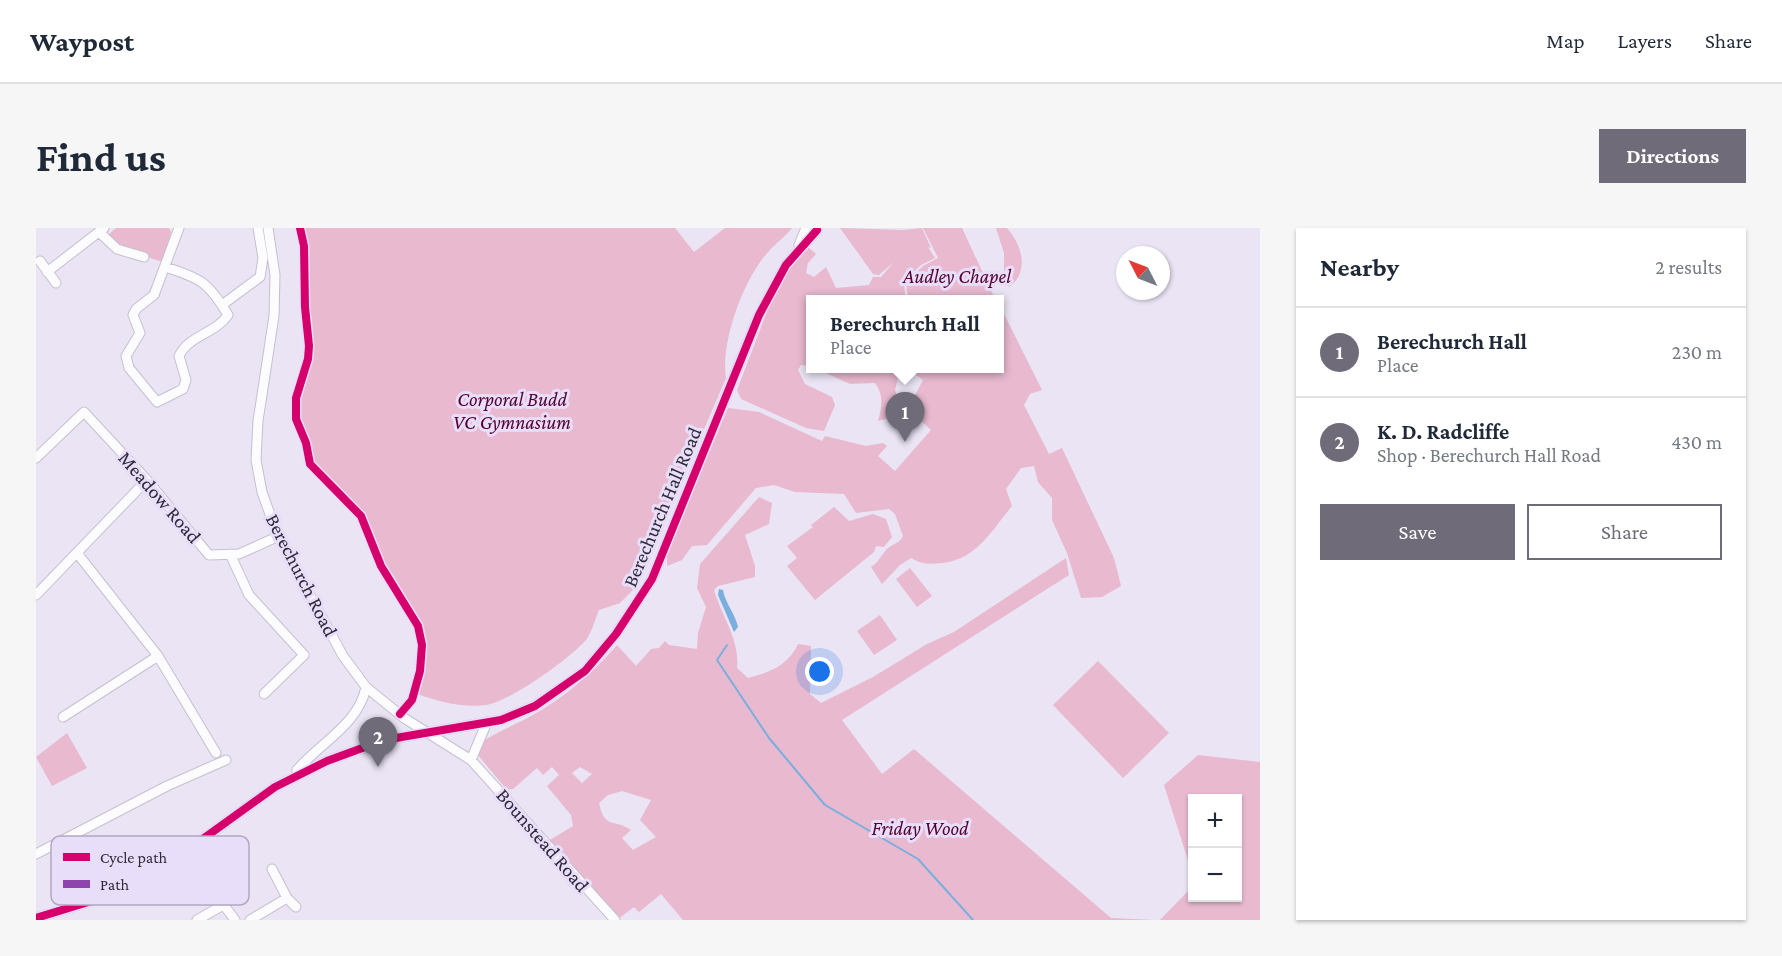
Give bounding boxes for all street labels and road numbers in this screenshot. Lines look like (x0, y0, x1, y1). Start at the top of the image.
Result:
street label: Berechurch Hall Road (618, 423, 706, 590)
street label: Meadow Road (114, 447, 206, 548)
street label: Berechurch Road (262, 510, 343, 640)
street label: Bounstead Road (492, 784, 594, 896)

